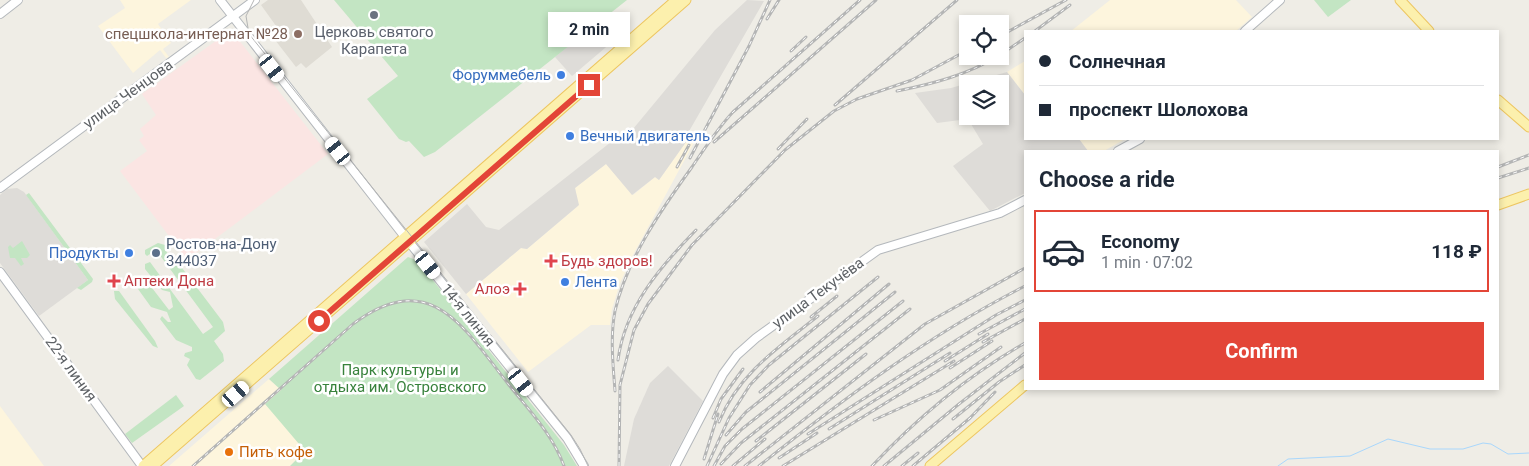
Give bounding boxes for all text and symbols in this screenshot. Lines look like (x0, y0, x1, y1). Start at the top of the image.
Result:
marker: Церковь святого Карапета (368, 9, 380, 21)
callout: 2 min (548, 12, 630, 48)
map controls (959, 15, 1009, 125)
button: locate (959, 15, 1009, 65)
text: 2 min (569, 20, 609, 39)
place label: Церковь святого Карапета (314, 23, 434, 58)
place label: спецшкола-интернат №28 (105, 25, 288, 43)
marker: спецшкола-интернат №28 (292, 28, 304, 40)
text: Солнечная (1069, 50, 1166, 73)
car (256, 52, 287, 84)
street label: улица Ченцова (80, 56, 176, 132)
place label: Форуммебель (452, 66, 551, 84)
marker: Форуммебель (555, 69, 567, 81)
route end (578, 74, 600, 96)
button: layers (959, 75, 1009, 125)
text: проспект Шолохова (1069, 98, 1248, 121)
place label: Вечный двигатель (580, 127, 710, 145)
marker: Вечный двигатель (564, 130, 576, 142)
car (322, 135, 353, 167)
text: Choose a ride (1039, 167, 1175, 192)
icon: car (1041, 229, 1086, 274)
text: Economy (1101, 230, 1180, 253)
place label: Ростов-на-Дону 344037 (166, 235, 277, 270)
text: 118 ₽ (1431, 240, 1482, 263)
place label: Продукты (49, 244, 119, 262)
marker: Продукты (123, 247, 135, 259)
marker: Ростов-на-Дону 344037 (150, 247, 162, 259)
car (412, 249, 443, 281)
place label: Будь здоров! (561, 252, 653, 270)
text: 1 min · 07:02 (1101, 253, 1193, 272)
street label: улица Текучёва (769, 254, 867, 332)
marker: Будь здоров! (545, 255, 557, 267)
place label: Аптеки Дона (124, 272, 214, 290)
place label: Лента (575, 273, 617, 291)
marker: Аптеки Дона (108, 275, 120, 287)
marker: Лента (559, 276, 571, 288)
street label: 14-я линия (437, 280, 499, 350)
place label: Алоэ (475, 280, 510, 298)
marker: Алоэ (514, 283, 526, 295)
route start (308, 310, 330, 332)
button: Confirm (1039, 322, 1484, 380)
street label: 22-я линия (41, 333, 101, 405)
park label: Парк культуры и отдыха им. Островского (314, 361, 486, 396)
car (505, 366, 536, 398)
car (219, 378, 252, 410)
place label: Пить кофе (239, 443, 313, 461)
marker: Пить кофе (223, 446, 235, 458)

